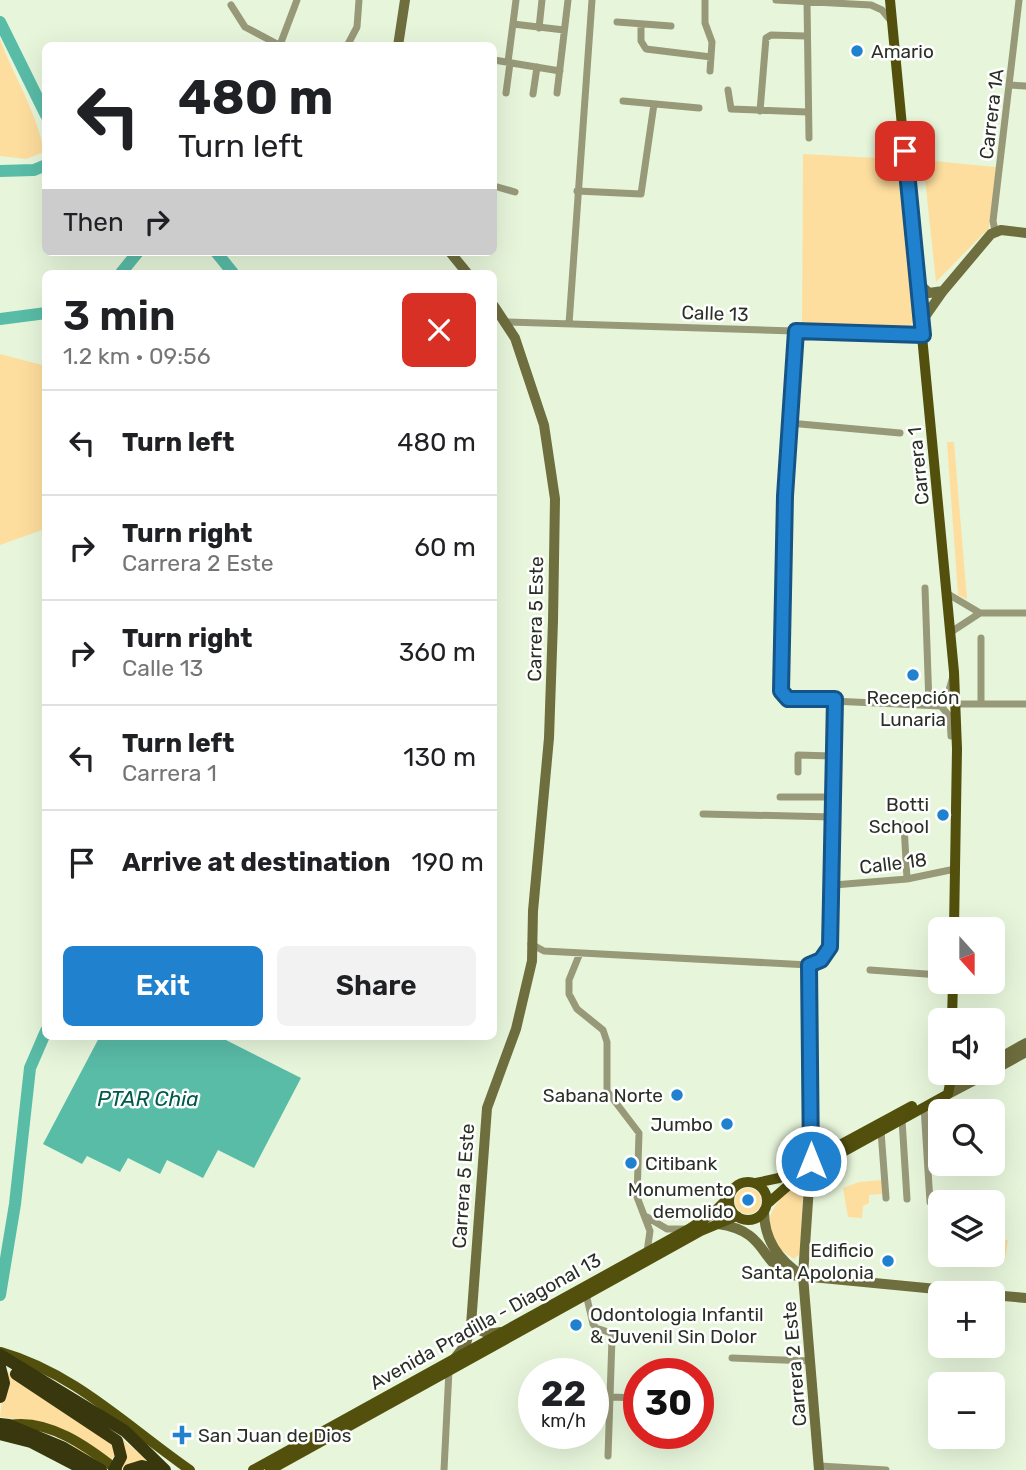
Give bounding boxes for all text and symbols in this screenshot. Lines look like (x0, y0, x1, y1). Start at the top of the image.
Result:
place label: Amario (871, 40, 934, 63)
marker: Amario (849, 43, 865, 59)
street label: Carrera 1A (975, 67, 1008, 161)
text: 480 m (178, 68, 333, 126)
icon: left (63, 70, 154, 161)
pin (875, 121, 935, 181)
text: Turn left (178, 127, 303, 165)
icon: arrive (886, 132, 924, 170)
icon: right (138, 203, 176, 241)
text: Then (63, 207, 124, 238)
text: 3 min (63, 291, 176, 341)
button: close (402, 293, 476, 367)
street label: Calle 13 (681, 301, 749, 326)
text: 1.2 km · 09:56 (63, 342, 211, 370)
icon: left (63, 424, 101, 462)
street label: Carrera 1 (903, 426, 934, 506)
text: Turn left (122, 427, 234, 458)
text: 480 m (397, 427, 476, 458)
text: Turn right (122, 518, 252, 549)
icon: right (63, 529, 101, 567)
text: 60 m (414, 532, 476, 563)
text: Carrera 2 Este (122, 549, 274, 577)
street label: Carrera 5 Este (523, 556, 548, 682)
text: Turn right (122, 623, 252, 654)
icon: right (63, 634, 101, 672)
text: 360 m (399, 637, 476, 668)
text: Calle 13 (122, 654, 203, 682)
marker: Recepción Lunaria (905, 667, 921, 683)
place label: Recepción Lunaria (867, 686, 959, 731)
text: Turn left (122, 728, 234, 759)
icon: left (63, 739, 101, 777)
text: 130 m (403, 742, 476, 773)
text: Carrera 1 (122, 759, 217, 787)
place label: Botti School (869, 793, 929, 838)
marker: Botti School (935, 807, 951, 823)
icon: arrive (63, 844, 101, 882)
text: Arrive at destination (122, 847, 390, 878)
text: 190 m (411, 847, 484, 878)
street label: Calle 18 (858, 848, 928, 879)
north arrow (928, 917, 1004, 994)
map controls (928, 917, 1005, 1449)
button: Exit (63, 946, 263, 1026)
button: Share (277, 946, 476, 1026)
button: sound (928, 1008, 1005, 1085)
place label: Sabana Norte (543, 1084, 663, 1107)
water label: PTAR Chia (97, 1086, 199, 1111)
marker: Sabana Norte (669, 1087, 685, 1103)
button: search (928, 1099, 1005, 1176)
place label: Jumbo (650, 1113, 713, 1136)
marker: Jumbo (719, 1116, 735, 1132)
street label: Carrera 5 Este (448, 1123, 479, 1249)
position arrow (774, 1124, 848, 1198)
place label: Citibank (645, 1152, 718, 1175)
marker: Citibank (623, 1155, 639, 1171)
place label: Monumento demolido (628, 1178, 734, 1223)
button: layers (928, 1190, 1005, 1267)
marker: Monumento demolido (740, 1192, 756, 1208)
place label: Edificio Santa Apolonia (741, 1239, 874, 1284)
street label: Avenida Pradilla - Diagonal 13 (366, 1248, 605, 1395)
marker: Edificio Santa Apolonia (880, 1253, 896, 1269)
button: + (928, 1281, 1005, 1358)
street label: Carrera 2 Este (778, 1301, 811, 1427)
place label: Odontologia Infantil & Juvenil Sin Dolor (590, 1303, 764, 1348)
marker: Odontologia Infantil & Juvenil Sin Dolor (568, 1317, 584, 1333)
speed limit sign: 30 (623, 1358, 714, 1449)
button: − (928, 1372, 1005, 1449)
text: 22 (541, 1373, 586, 1415)
text: km/h (541, 1410, 586, 1432)
place label: San Juan de Dios (198, 1424, 351, 1447)
marker: San Juan de Dios (172, 1425, 192, 1445)

